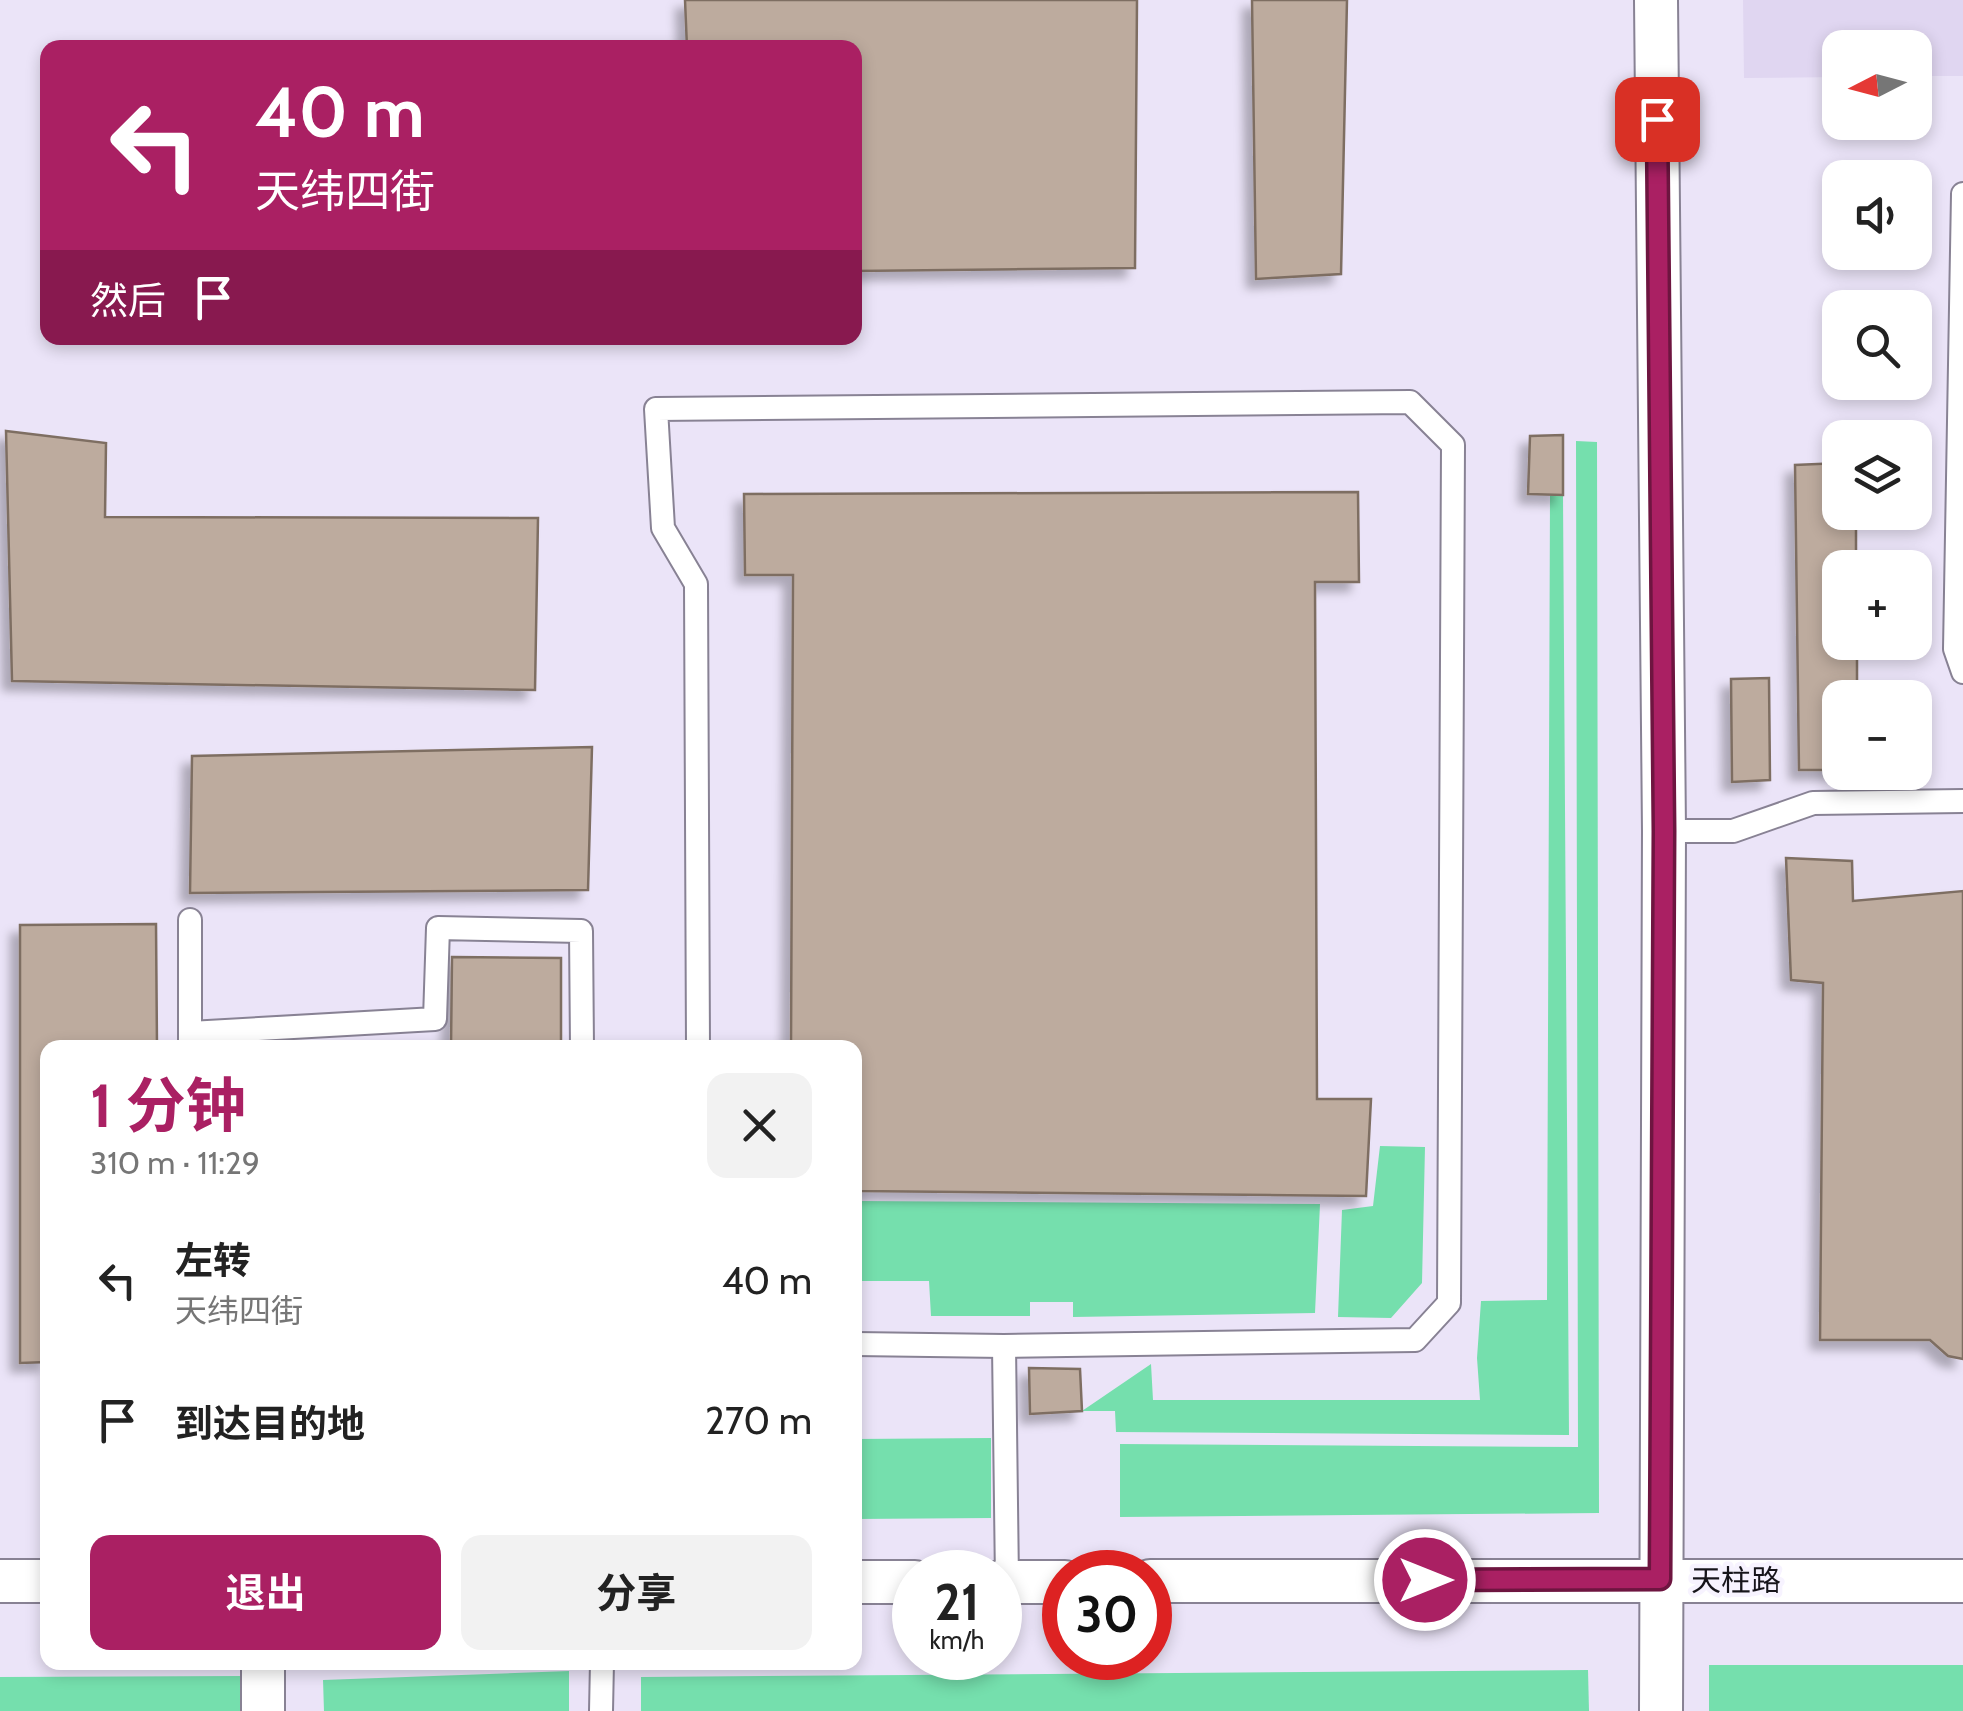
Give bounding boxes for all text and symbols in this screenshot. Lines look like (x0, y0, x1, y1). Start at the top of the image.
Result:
north arrow (1822, 30, 1932, 140)
map controls (1822, 30, 1932, 790)
text: 40 m (255, 69, 424, 155)
pin (1615, 77, 1700, 162)
icon: left (90, 80, 220, 210)
icon: arrive (1630, 92, 1685, 147)
button: sound (1822, 160, 1932, 270)
text: 天纬四街 (255, 164, 435, 218)
icon: arrive (186, 270, 241, 325)
text: 然后 (90, 277, 166, 324)
button: search (1822, 290, 1932, 400)
button: layers (1822, 420, 1932, 530)
button: + (1822, 550, 1932, 660)
button: − (1822, 680, 1932, 790)
text: 1 分钟 (90, 1069, 246, 1142)
button: close (707, 1073, 812, 1178)
text: 310 m · 11:29 (90, 1143, 260, 1182)
text: 左转 (175, 1237, 251, 1284)
icon: left (90, 1253, 145, 1308)
text: 40 m (722, 1257, 812, 1304)
text: 天纬四街 (175, 1291, 303, 1330)
icon: arrive (90, 1393, 145, 1448)
text: 270 m (705, 1397, 812, 1444)
text: 到达目的地 (175, 1400, 365, 1447)
position arrow (1373, 1528, 1477, 1632)
button: 退出 (90, 1535, 441, 1650)
button: 分享 (461, 1535, 812, 1650)
speed limit sign: 30 (1042, 1550, 1172, 1680)
street label: 天柱路 (1691, 1562, 1781, 1599)
text: 21 (935, 1572, 979, 1633)
text: km/h (930, 1625, 984, 1655)

